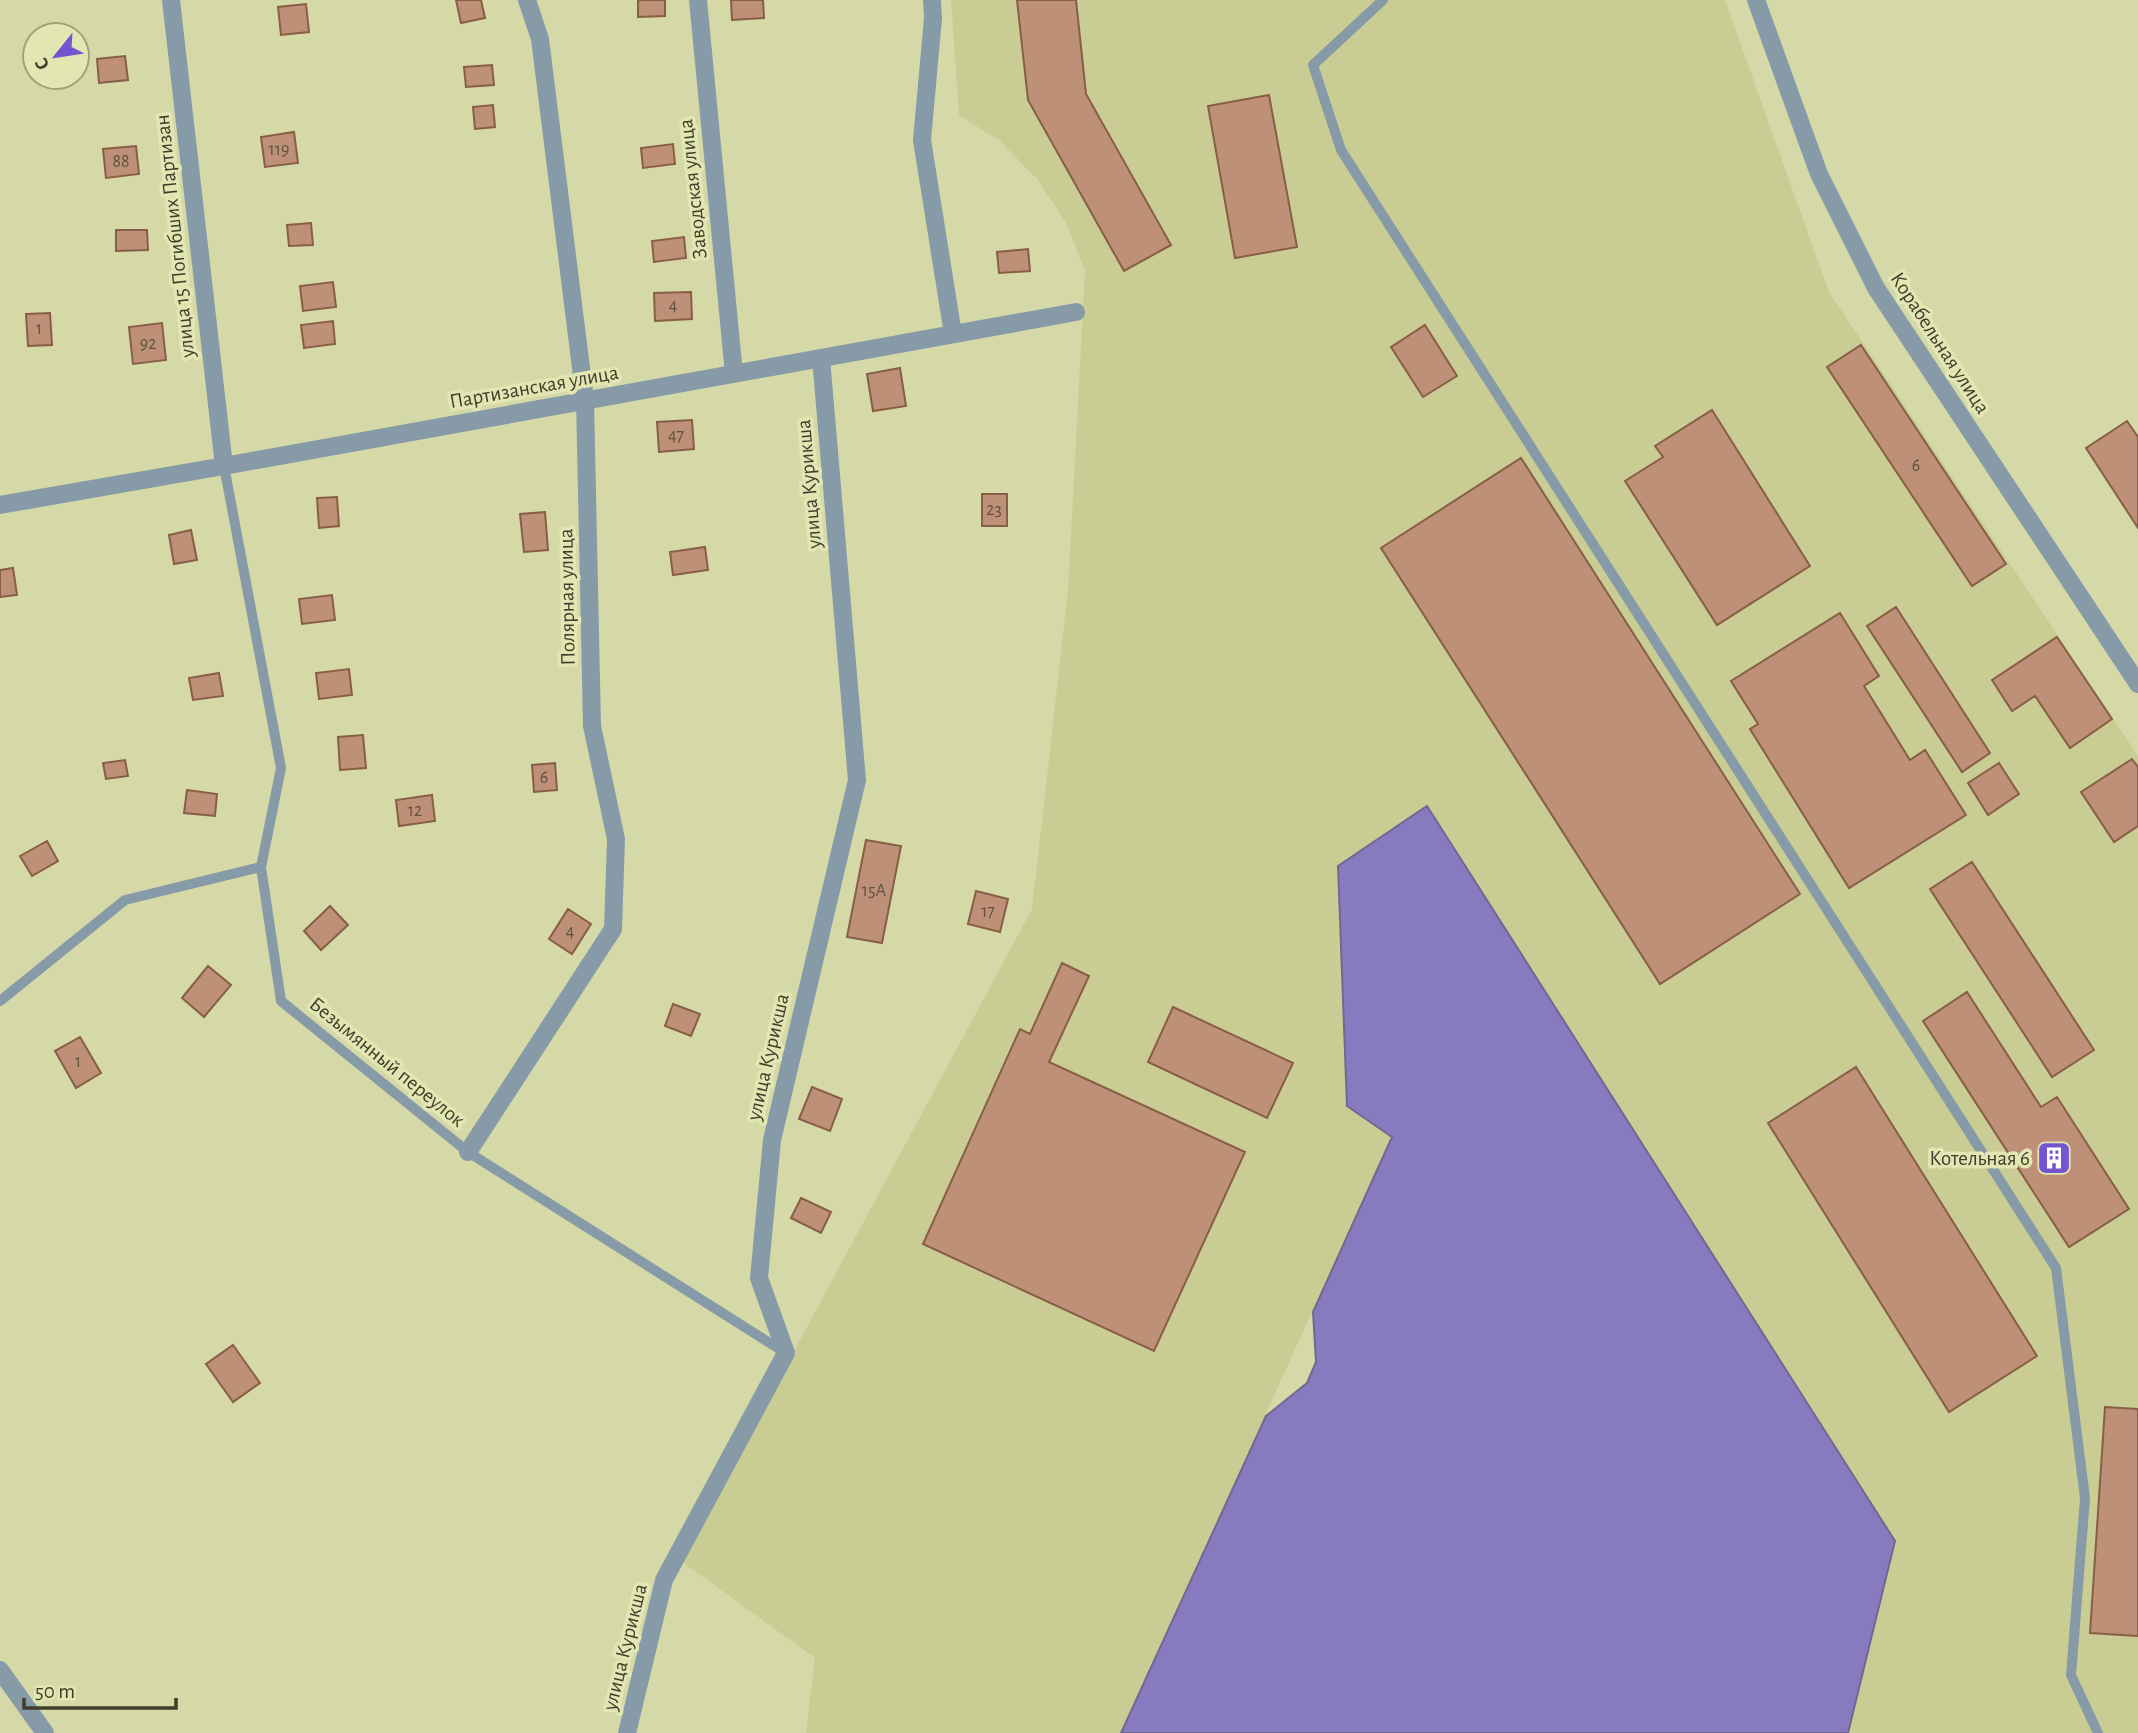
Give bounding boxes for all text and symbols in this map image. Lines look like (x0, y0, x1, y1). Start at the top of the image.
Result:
north arrow (21, 21, 91, 91)
text: С (32, 54, 53, 73)
street label: улица 15 Погибших Партизан (152, 113, 198, 360)
street label: Заводская улица (675, 118, 711, 260)
house number: 119 (269, 141, 289, 159)
house number: 88 (112, 153, 130, 171)
street label: Корабельная улица (1886, 268, 1994, 418)
house number: 4 (669, 297, 678, 315)
house number: 1 (36, 320, 42, 338)
house number: 92 (140, 335, 156, 353)
street label: Партизанская улица (448, 362, 621, 412)
street label: улица Курикша (793, 418, 825, 550)
house number: 47 (668, 427, 684, 445)
house number: 6 (1912, 457, 1920, 475)
house number: 23 (986, 501, 1002, 519)
street label: Полярная улица (555, 528, 579, 666)
house number: 6 (540, 769, 548, 787)
house number: 12 (408, 802, 422, 820)
house number: 15А (862, 882, 887, 900)
house number: 17 (981, 903, 995, 921)
house number: 4 (566, 923, 575, 941)
street label: улица Курикша (743, 991, 793, 1123)
street label: Безымянный переулок (305, 993, 469, 1131)
house number: 1 (75, 1053, 81, 1071)
building icon: Котельная 6 (2035, 1139, 2073, 1177)
place label: Котельная 6 (1929, 1148, 2030, 1169)
street label: улица Курикша (599, 1581, 651, 1713)
scale bar (24, 1666, 177, 1710)
text: 50 m (35, 1681, 75, 1702)

